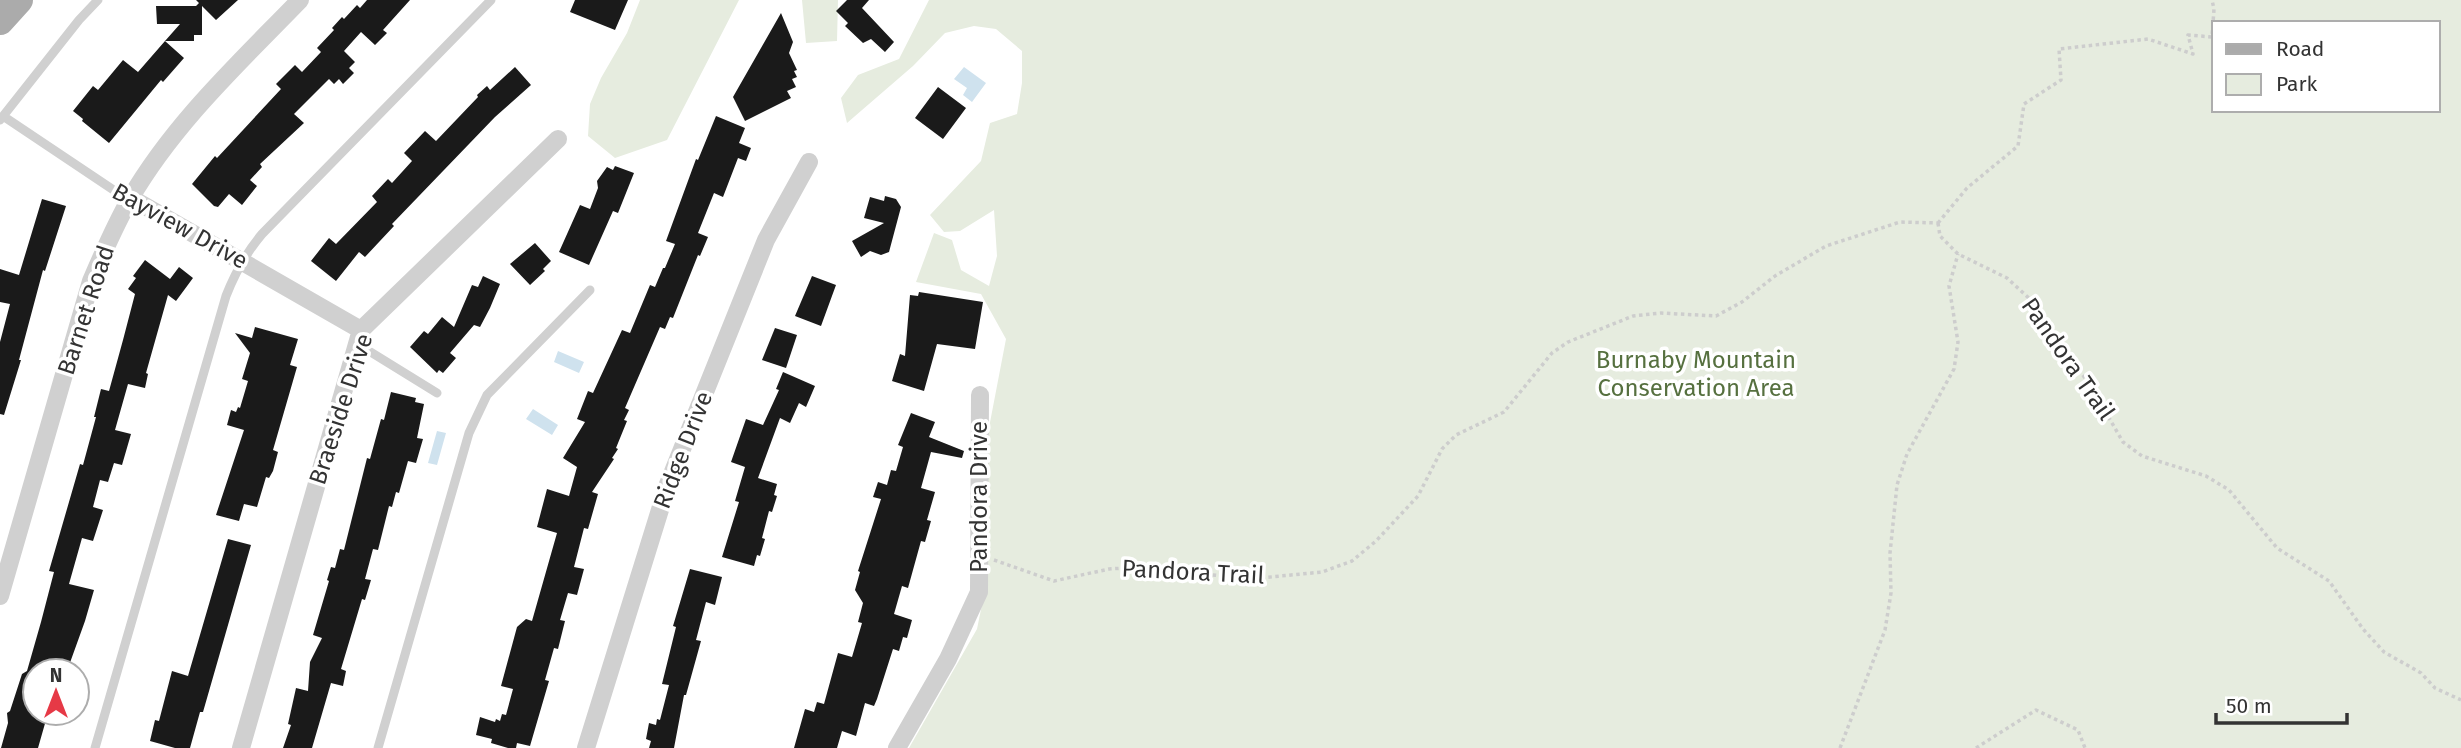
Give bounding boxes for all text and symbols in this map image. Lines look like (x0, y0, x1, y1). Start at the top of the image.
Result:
legend (2212, 21, 2440, 112)
text: Road (2276, 36, 2324, 62)
text: Park (2276, 71, 2318, 97)
street label: Bayview Drive (107, 177, 253, 275)
street label: Barnet Road (52, 242, 120, 378)
street label: Pandora Trail (2016, 292, 2120, 426)
street label: Braeside Drive (303, 330, 379, 488)
park label: Burnaby Mountain Conservation Area (1596, 346, 1796, 402)
street label: Ridge Drive (648, 387, 718, 513)
street label: Pandora Drive (965, 421, 993, 573)
street label: Pandora Trail (1121, 554, 1265, 590)
north arrow (21, 657, 91, 727)
text: N (50, 664, 62, 687)
scale bar (2216, 682, 2347, 726)
text: 50 m (2226, 693, 2272, 719)

